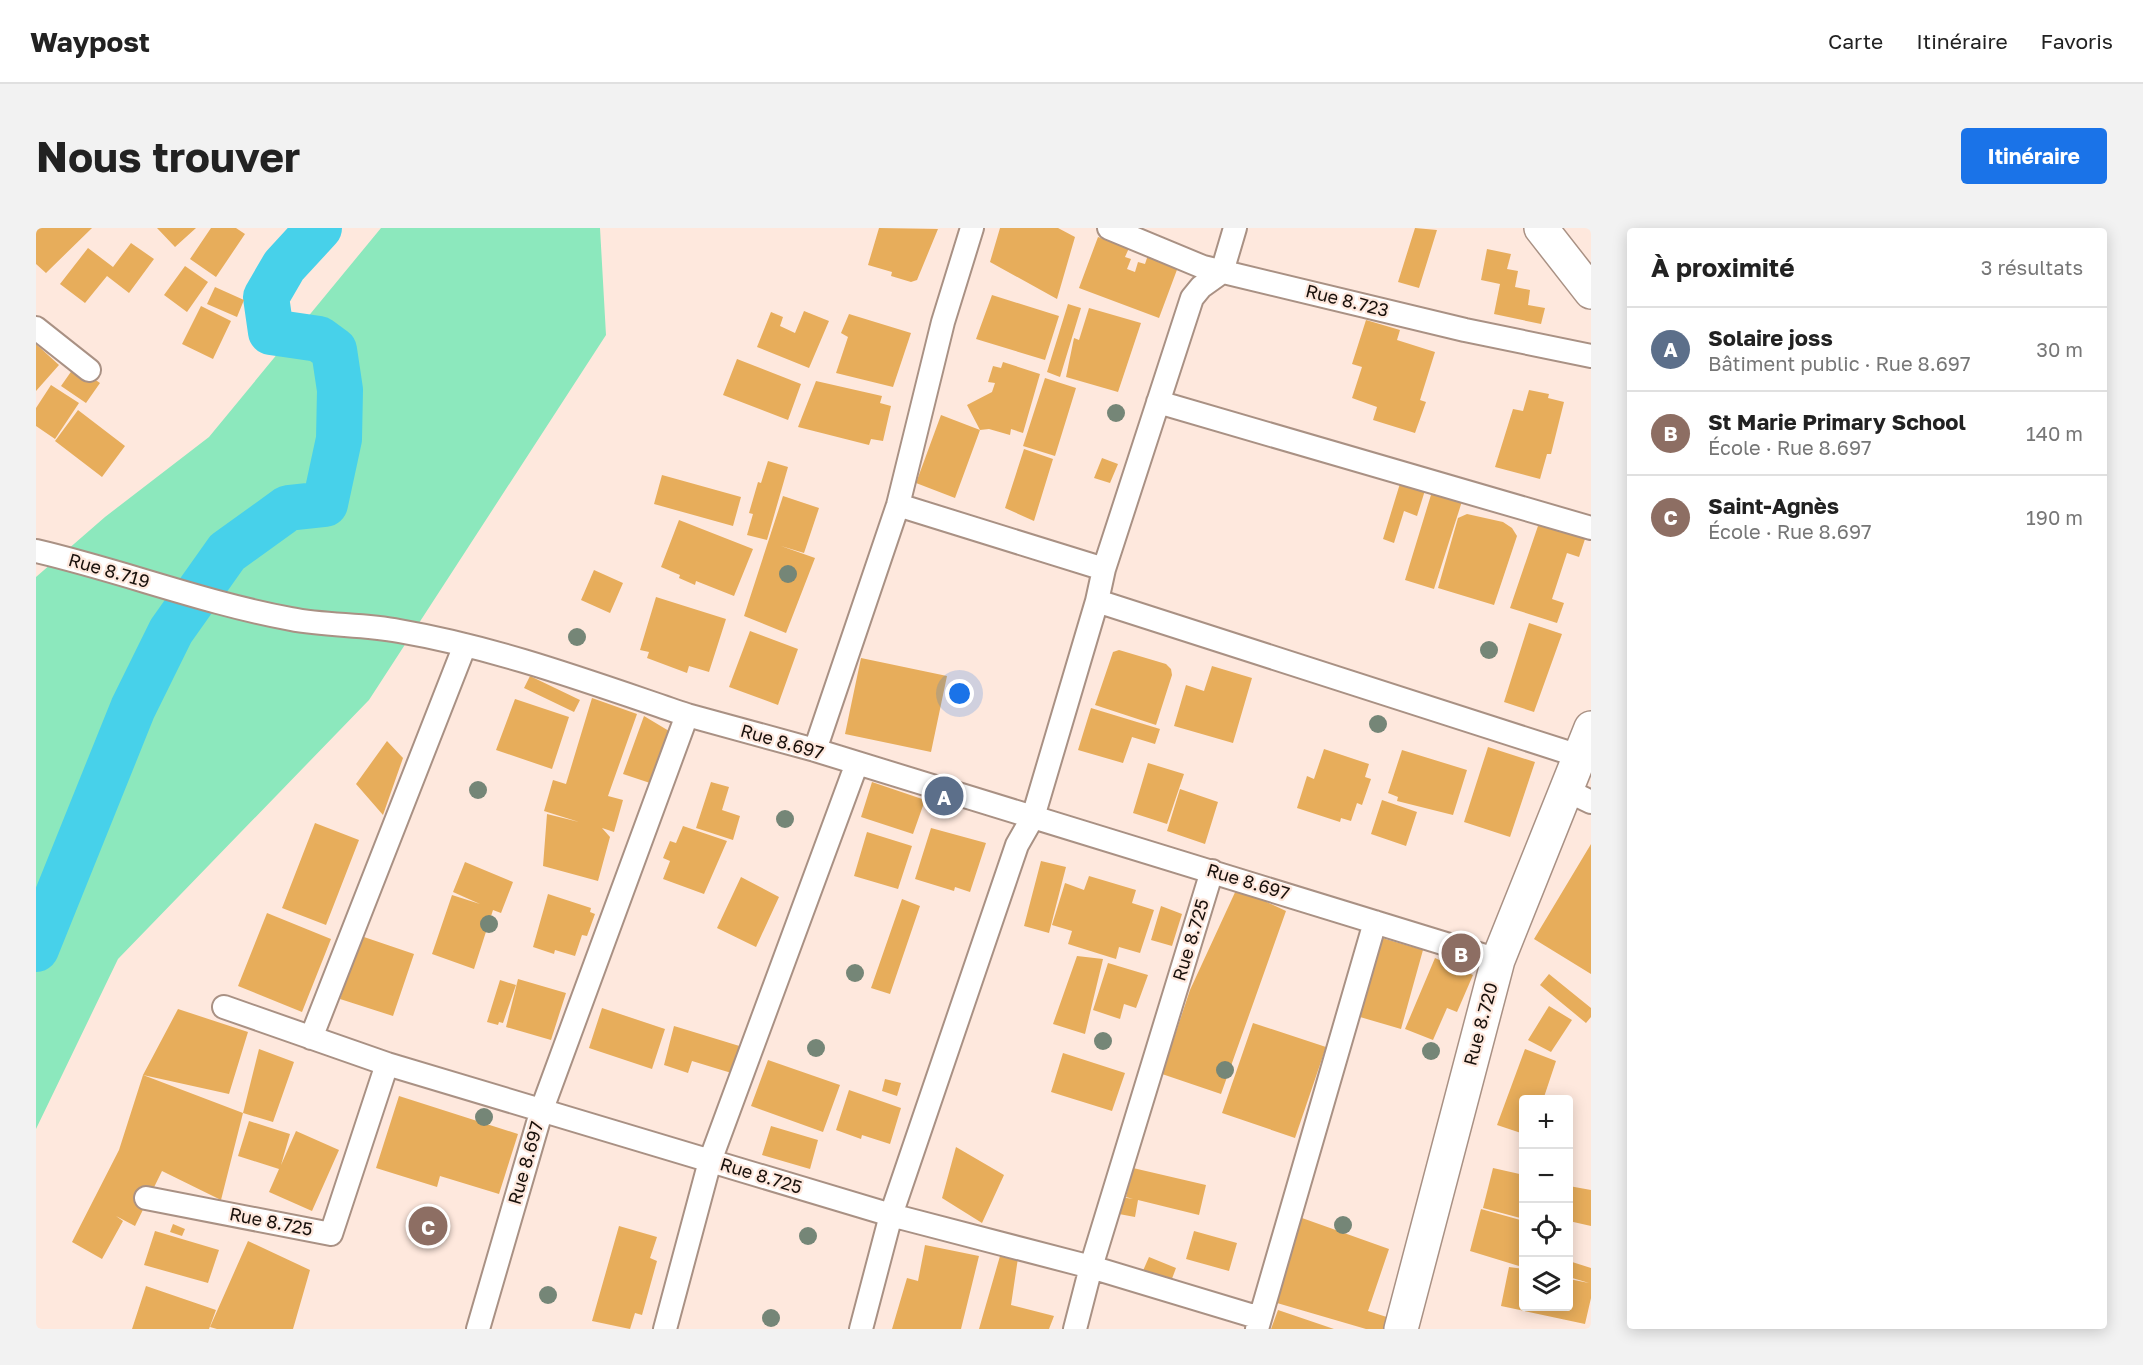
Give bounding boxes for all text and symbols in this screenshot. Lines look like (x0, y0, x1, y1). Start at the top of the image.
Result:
text: Waypost (30, 25, 150, 58)
text: Carte (1828, 28, 1883, 54)
text: Itinéraire (1916, 28, 2008, 54)
text: Favoris (2041, 28, 2113, 54)
button: Itinéraire (1961, 128, 2107, 184)
text: Nous trouver (36, 131, 300, 181)
text: À proximité (1651, 252, 1795, 283)
text: 3 résultats (1981, 255, 2083, 279)
street label: Rue 8.723 (1304, 279, 1391, 321)
text: Solaire joss (1708, 324, 1833, 351)
text: A (1663, 337, 1678, 361)
text: 30 m (2036, 337, 2083, 361)
text: Bâtiment public · Rue 8.697 (1708, 351, 1971, 375)
text: St Marie Primary School (1708, 408, 1966, 435)
text: B (1663, 421, 1678, 445)
text: 140 m (2026, 421, 2083, 445)
text: École · Rue 8.697 (1708, 435, 1872, 459)
text: Saint-Agnès (1708, 492, 1839, 519)
text: C (1663, 505, 1678, 529)
text: 190 m (2026, 505, 2083, 529)
text: École · Rue 8.697 (1708, 519, 1872, 543)
street label: Rue 8.719 (66, 548, 152, 592)
your location (945, 679, 974, 708)
street label: Rue 8.697 (738, 719, 826, 763)
pin: A (924, 774, 964, 818)
street label: Rue 8.697 (1204, 858, 1292, 904)
street label: Rue 8.725 (1167, 896, 1213, 983)
pin: B (1442, 930, 1480, 976)
street label: Rue 8.720 (1458, 980, 1502, 1068)
map controls (1519, 1095, 1573, 1311)
button: + (1519, 1095, 1573, 1149)
street label: Rue 8.697 (503, 1119, 547, 1207)
button: − (1519, 1149, 1573, 1203)
street label: Rue 8.725 (718, 1152, 805, 1198)
street label: Rue 8.725 (228, 1202, 315, 1240)
button: locate (1519, 1203, 1573, 1257)
pin: C (408, 1204, 448, 1248)
button: layers (1519, 1257, 1573, 1311)

